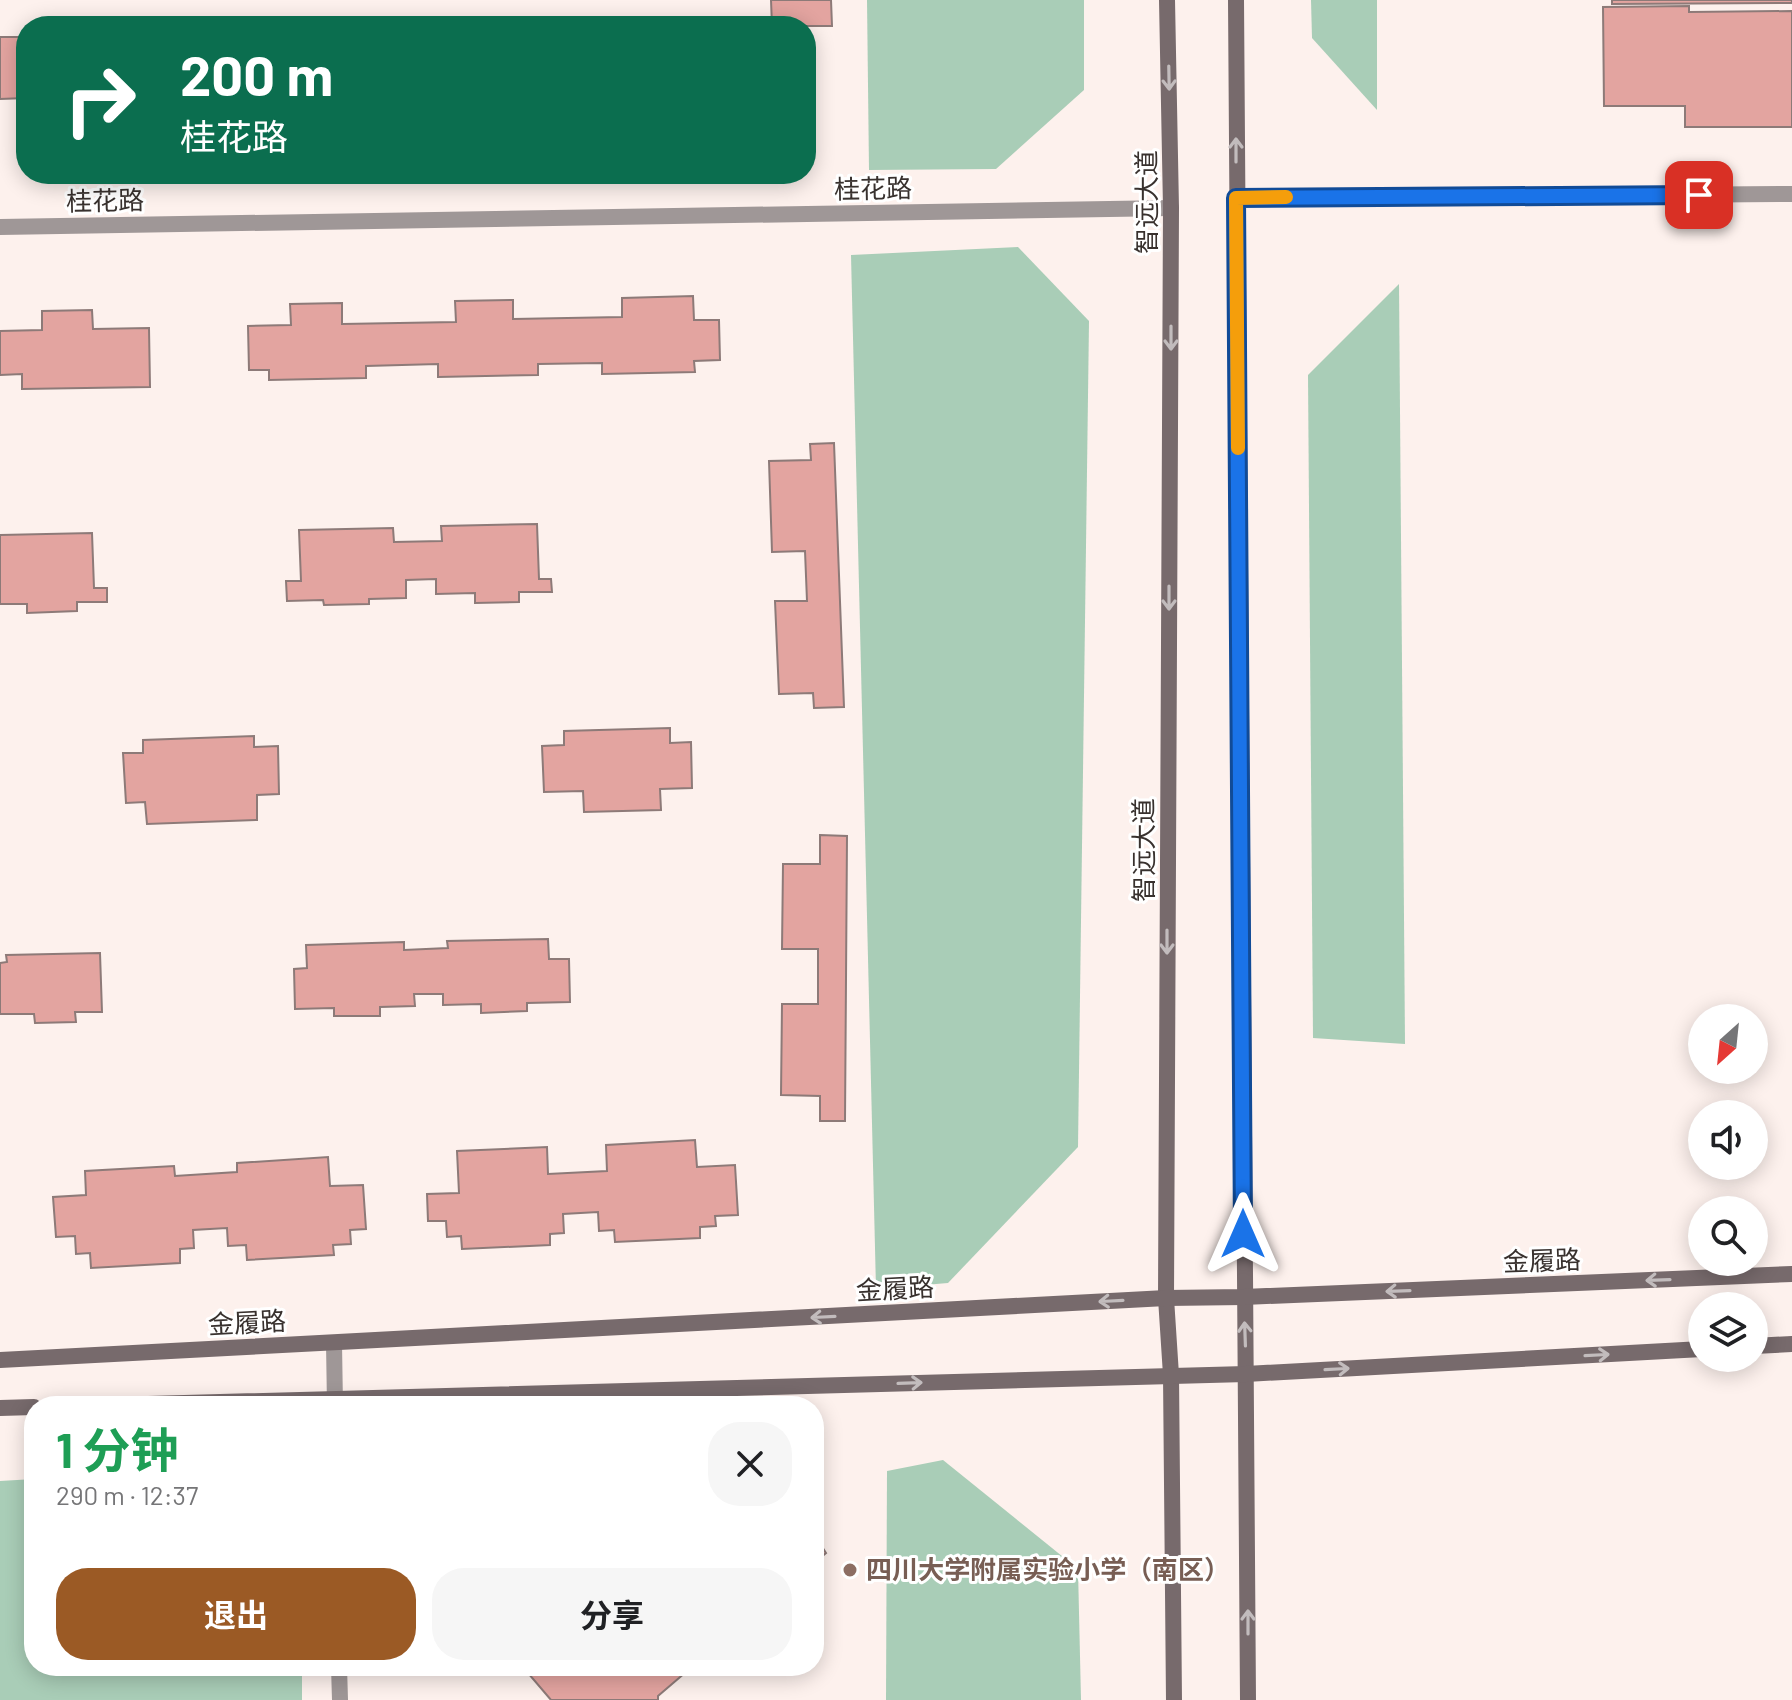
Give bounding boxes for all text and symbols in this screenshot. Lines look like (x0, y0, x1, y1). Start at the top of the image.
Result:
text: 200 m (180, 40, 333, 107)
icon: right (48, 48, 152, 152)
one-way arrow (1161, 64, 1177, 91)
text: 桂花路 (180, 114, 288, 157)
one-way arrow (1228, 137, 1244, 164)
street label: 智远大道 (1130, 150, 1161, 254)
pin (1665, 161, 1733, 229)
street label: 桂花路 (834, 171, 912, 204)
icon: arrive (1677, 173, 1721, 217)
street label: 桂花路 (66, 183, 144, 216)
one-way arrow (1163, 324, 1179, 351)
one-way arrow (1161, 584, 1177, 611)
street label: 智远大道 (1127, 798, 1158, 902)
one-way arrow (1160, 928, 1175, 955)
north arrow (1688, 1004, 1768, 1084)
map controls (1688, 1004, 1768, 1372)
button: sound (1688, 1100, 1768, 1180)
position arrow (1201, 1192, 1285, 1276)
button: search (1688, 1196, 1768, 1276)
street label: 金履路 (1502, 1243, 1581, 1276)
street label: 金履路 (855, 1270, 935, 1305)
one-way arrow (1645, 1272, 1672, 1287)
one-way arrow (1385, 1283, 1412, 1298)
button: layers (1688, 1292, 1768, 1372)
one-way arrow (1098, 1294, 1125, 1309)
street label: 金履路 (207, 1304, 287, 1339)
one-way arrow (810, 1309, 837, 1324)
one-way arrow (1238, 1321, 1253, 1348)
one-way arrow (1583, 1347, 1610, 1362)
one-way arrow (1323, 1361, 1350, 1376)
one-way arrow (896, 1375, 923, 1390)
text: 1 分钟 (56, 1420, 179, 1478)
button: close (708, 1422, 792, 1506)
text: 290 m · 12:37 (56, 1479, 198, 1510)
place label: 四川大学附属实验小学（南区） (866, 1553, 1230, 1584)
marker: 四川大学附属实验小学（南区） (841, 1561, 859, 1579)
button: 退出 (56, 1568, 416, 1660)
button: 分享 (432, 1568, 792, 1660)
one-way arrow (1240, 1609, 1256, 1636)

